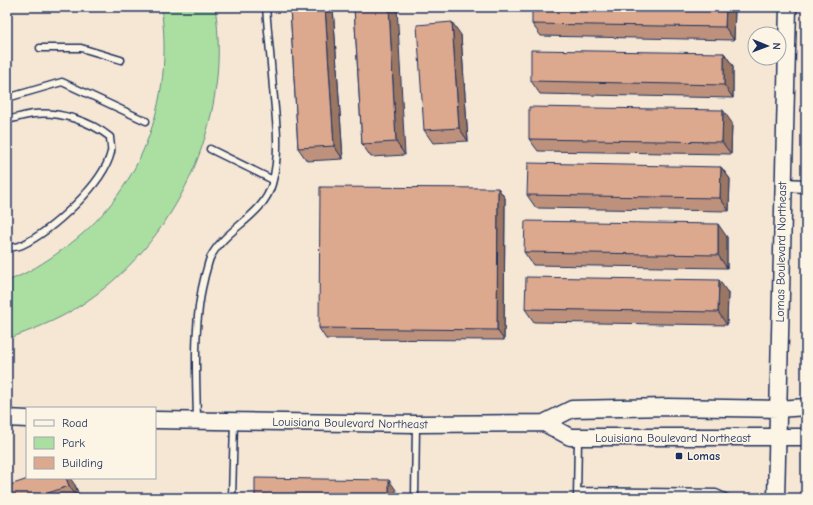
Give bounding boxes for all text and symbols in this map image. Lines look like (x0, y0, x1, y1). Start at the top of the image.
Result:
north arrow (747, 26, 787, 66)
text: N (770, 42, 783, 50)
street label: Lomas Boulevard Northeast (773, 181, 789, 323)
legend (26, 407, 156, 479)
street label: Louisiana Boulevard Northeast (272, 415, 428, 431)
text: Road (62, 416, 88, 430)
street label: Louisiana Boulevard Northeast (595, 431, 751, 445)
text: Park (62, 436, 85, 450)
place label: Lomas (687, 449, 720, 463)
marker: Lomas (674, 451, 684, 461)
text: Building (62, 456, 103, 470)

